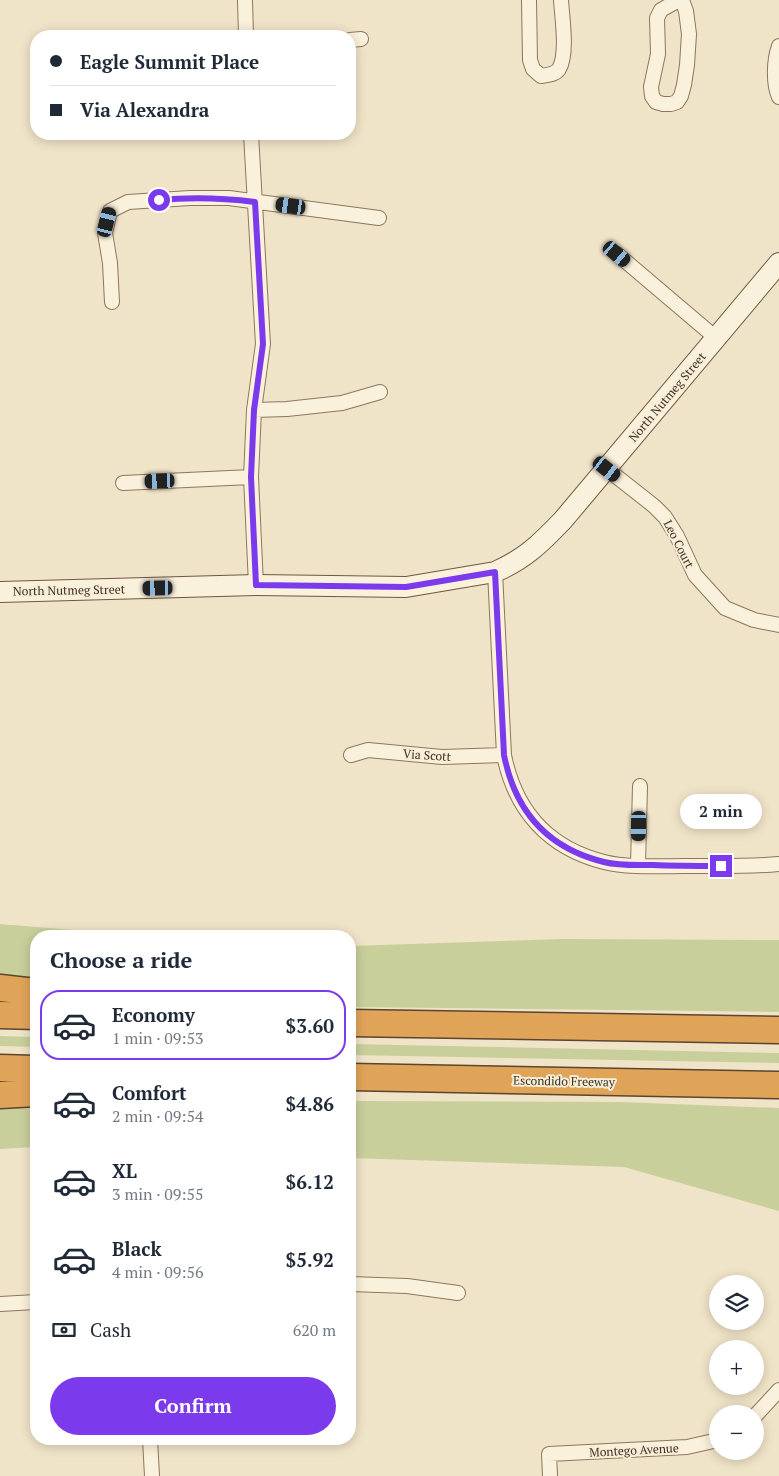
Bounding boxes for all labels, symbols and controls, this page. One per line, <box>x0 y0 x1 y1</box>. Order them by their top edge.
text: Eagle Summit Place <box>80 49 259 74</box>
text: Via Alexandra <box>80 97 209 122</box>
route start <box>148 189 170 211</box>
car <box>275 196 306 216</box>
car <box>96 206 117 238</box>
car <box>600 239 633 269</box>
street label: North Nutmeg Street <box>625 349 709 445</box>
car <box>590 454 623 484</box>
car <box>144 473 175 489</box>
street label: Leo Court <box>660 517 698 571</box>
car <box>142 580 173 596</box>
street label: North Nutmeg Street <box>13 582 126 598</box>
street label: Via Scott <box>403 746 452 764</box>
callout: 2 min <box>680 794 762 828</box>
text: 2 min <box>699 800 743 822</box>
car <box>631 811 646 841</box>
route end <box>710 855 732 877</box>
text: Choose a ride <box>50 945 192 974</box>
text: Economy <box>112 1002 195 1027</box>
icon: car <box>52 1003 97 1048</box>
text: $3.60 <box>285 1013 334 1038</box>
text: 1 min · 09:53 <box>112 1027 204 1049</box>
street label: Escondido Freeway <box>513 1073 616 1089</box>
text: Comfort <box>112 1080 187 1105</box>
icon: car <box>52 1081 97 1126</box>
text: $4.86 <box>285 1091 334 1116</box>
text: 2 min · 09:54 <box>112 1105 204 1127</box>
text: XL <box>112 1158 137 1183</box>
icon: car <box>52 1159 97 1204</box>
text: $6.12 <box>285 1169 334 1194</box>
text: 3 min · 09:55 <box>112 1183 204 1205</box>
text: Black <box>112 1236 162 1261</box>
icon: car <box>52 1237 97 1282</box>
text: $5.92 <box>285 1247 334 1272</box>
text: 4 min · 09:56 <box>112 1261 204 1283</box>
map controls <box>709 1275 764 1460</box>
button: layers <box>709 1275 764 1330</box>
icon: cash <box>50 1316 78 1344</box>
text: Cash <box>90 1317 131 1342</box>
text: 620 m <box>293 1319 336 1341</box>
button: + <box>709 1340 764 1395</box>
button: Confirm <box>50 1377 336 1435</box>
button: − <box>709 1405 764 1460</box>
street label: Montego Avenue <box>589 1440 679 1460</box>

